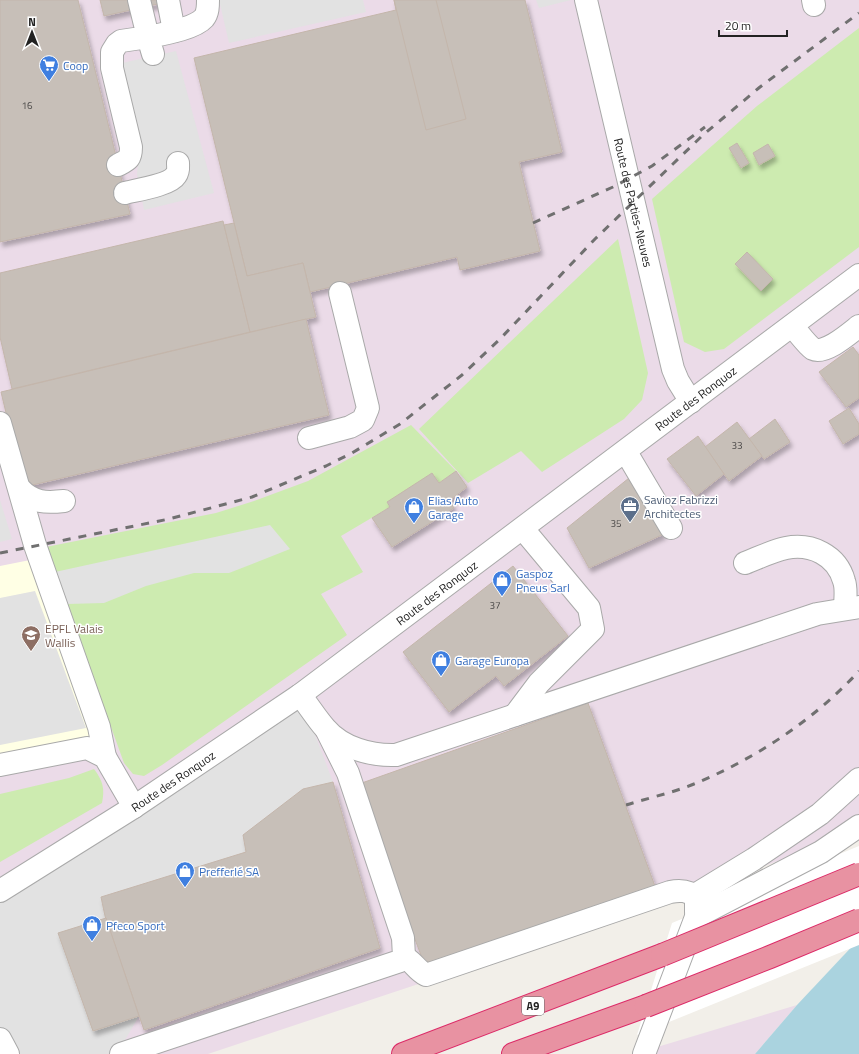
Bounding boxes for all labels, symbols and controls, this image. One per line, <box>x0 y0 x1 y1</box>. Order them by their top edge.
north arrow <box>12 12 52 52</box>
scale bar <box>719 12 787 38</box>
text: N <box>28 14 36 30</box>
text: 20 m <box>725 16 751 35</box>
supermarket icon: Coop <box>38 54 60 82</box>
place label: Coop <box>63 56 88 75</box>
house number: 16 <box>21 98 33 113</box>
street label: Route des Parties-Neuves <box>609 136 658 269</box>
street label: Route des Ronquoz <box>650 361 740 435</box>
house number: 33 <box>731 438 743 453</box>
place label: Savioz Fabrizzi Architectes <box>644 490 718 523</box>
place label: Elias Auto Garage <box>428 491 478 524</box>
office icon: Savioz Fabrizzi Architectes <box>619 495 641 523</box>
shop icon: Elias Auto Garage <box>403 496 425 524</box>
house number: 35 <box>610 516 622 531</box>
street label: Route des Ronquoz <box>391 555 481 630</box>
place label: Gaspoz Pneus Sarl <box>516 564 570 597</box>
shop icon: Gaspoz Pneus Sarl <box>491 569 513 597</box>
house number: 37 <box>489 598 501 613</box>
place label: EPFL Valais Wallis <box>45 619 104 652</box>
school or university icon: EPFL Valais Wallis <box>20 624 42 652</box>
shop icon: Garage Europa <box>430 649 452 677</box>
place label: Garage Europa <box>455 651 529 670</box>
street label: Route des Ronquoz <box>127 745 219 816</box>
shop icon: Prefferlé SA <box>174 860 196 888</box>
place label: Prefferlé SA <box>199 862 259 881</box>
shop icon: Pfeco Sport <box>81 914 103 942</box>
place label: Pfeco Sport <box>106 916 165 935</box>
road number: A9 <box>522 997 544 1015</box>

